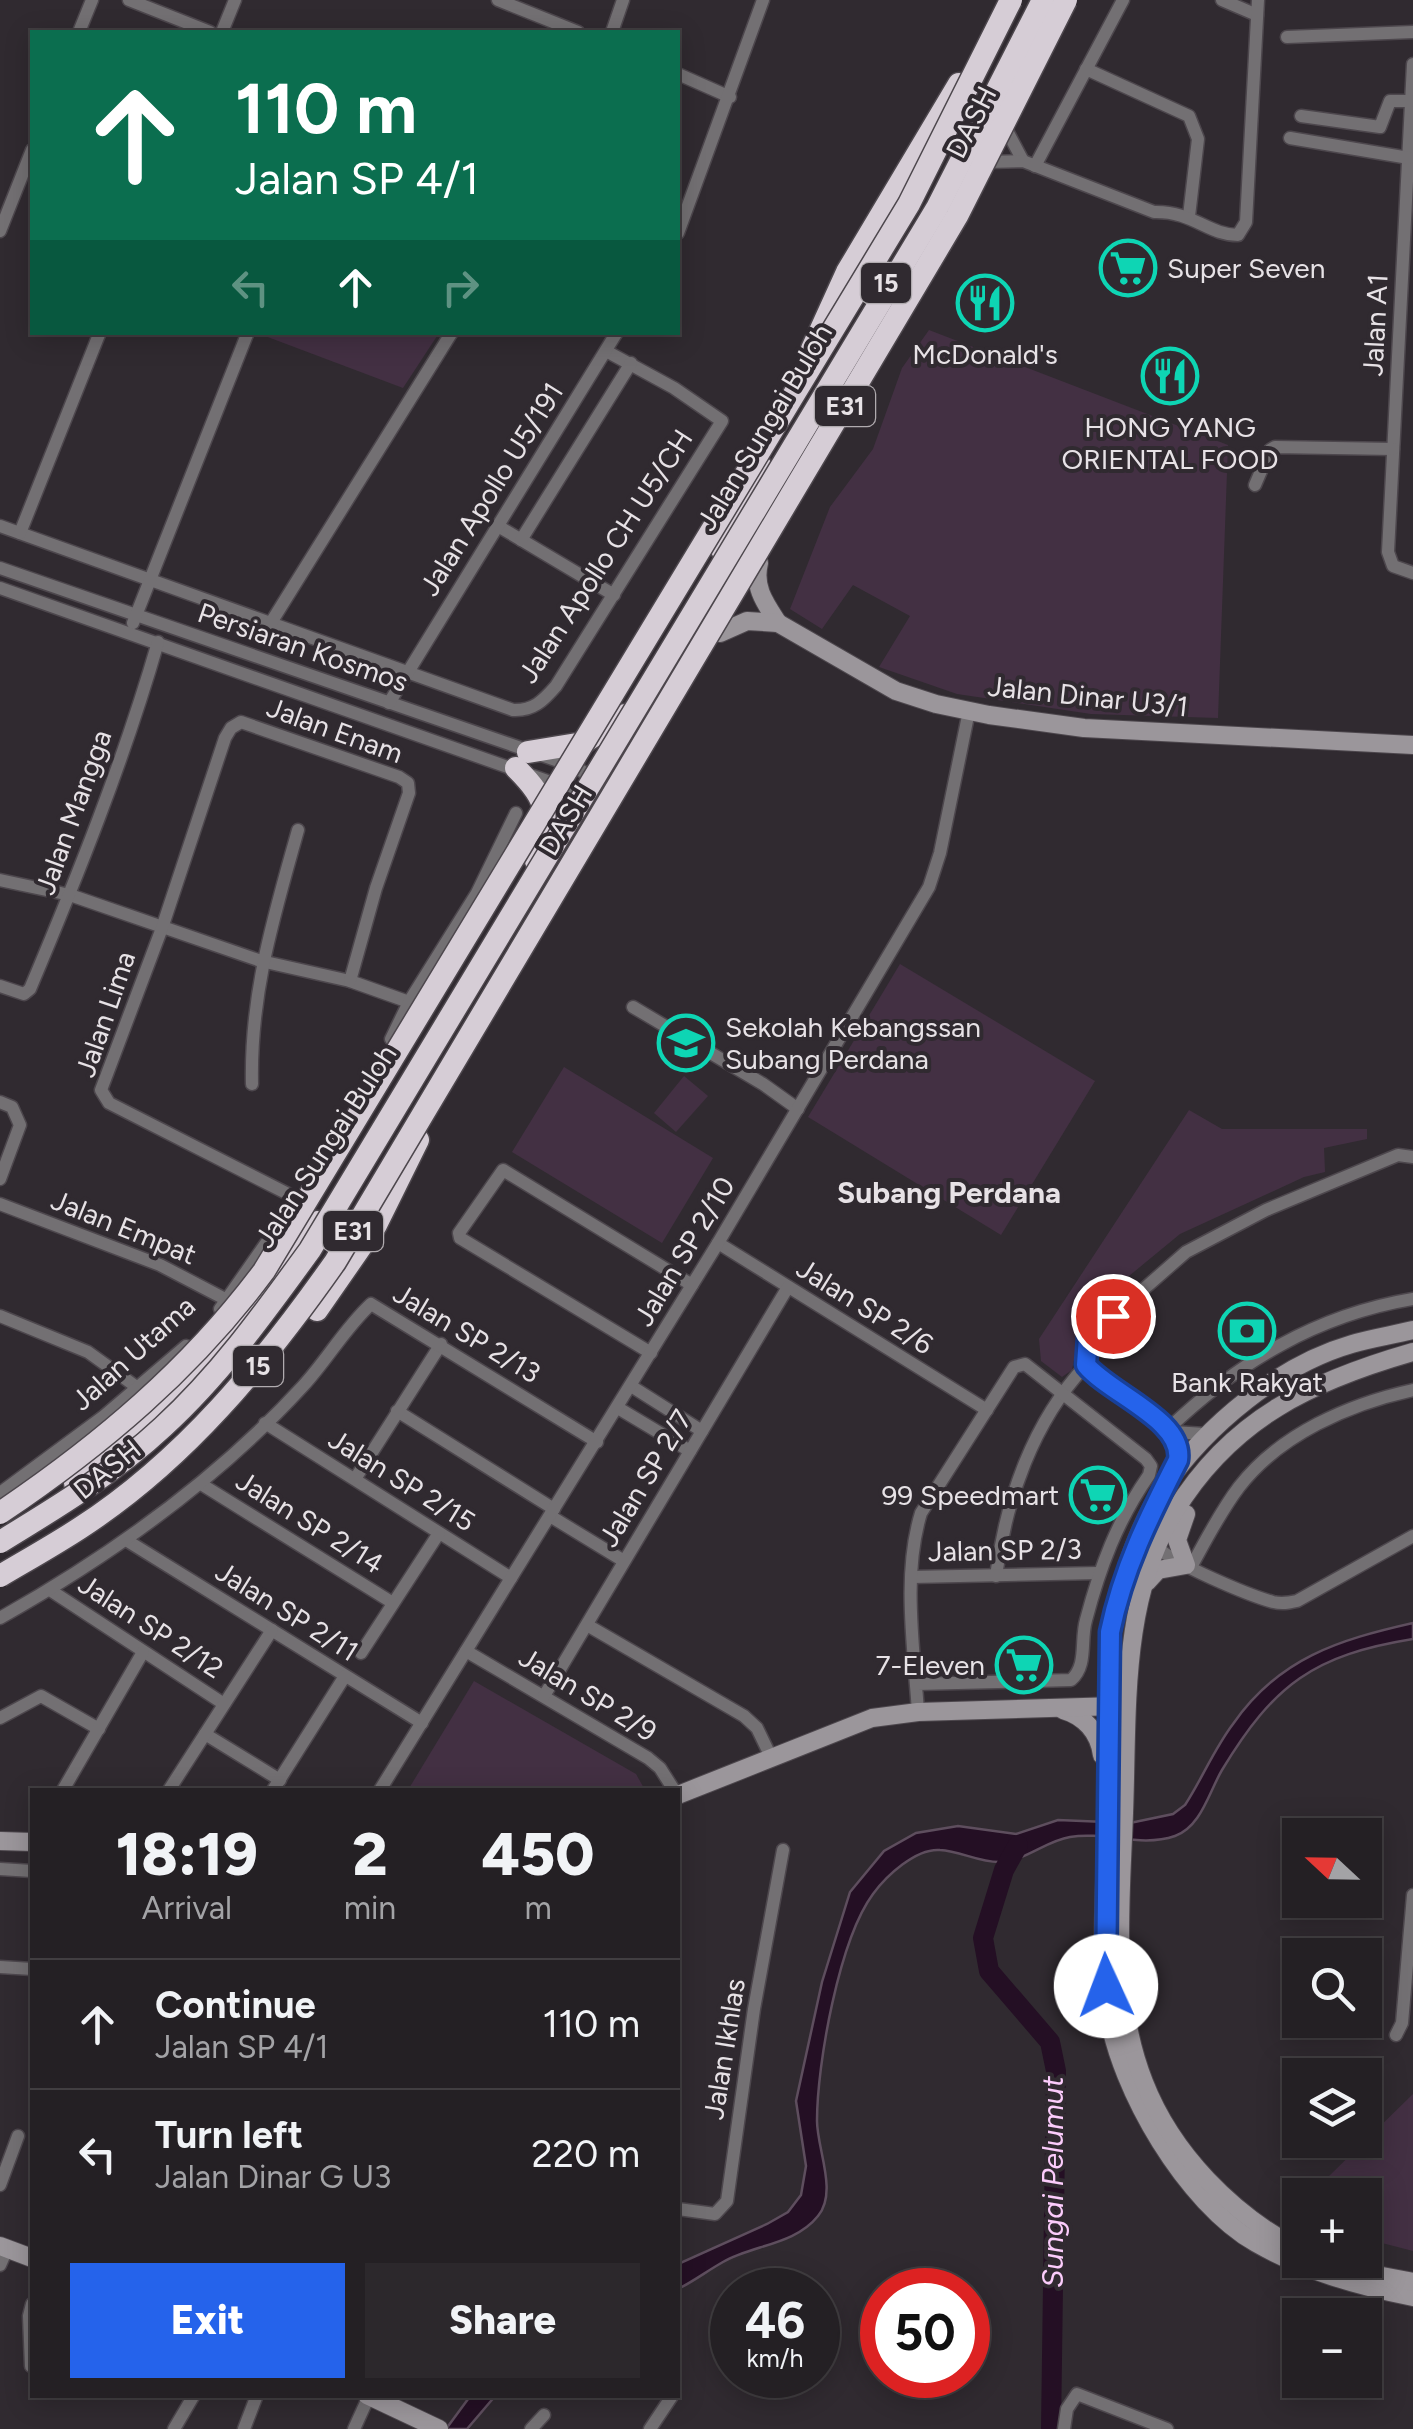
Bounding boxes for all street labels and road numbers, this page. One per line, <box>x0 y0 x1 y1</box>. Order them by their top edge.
street label: DASH <box>938 80 1004 164</box>
road number: 15 <box>861 263 911 303</box>
street label: Jalan A1 <box>1355 273 1395 377</box>
street label: Jalan Sungai Buloh <box>689 318 839 536</box>
street label: Jalan Apollo U5/191 <box>412 376 570 602</box>
road number: E31 <box>815 386 875 426</box>
street label: Jalan Apollo CH U5/CH <box>510 423 700 689</box>
street label: Persiaran Kosmos <box>193 595 413 699</box>
street label: Jalan Dinar U3/1 <box>986 669 1190 723</box>
street label: Jalan Enam <box>262 690 408 770</box>
street label: Jalan Mangga <box>28 725 118 899</box>
street label: DASH <box>531 778 599 862</box>
street label: Jalan Lima <box>68 947 142 1081</box>
street label: Jalan Sungai Buloh <box>247 1038 403 1254</box>
street label: Jalan SP 2/10 <box>626 1170 742 1332</box>
street label: Jalan Empat <box>46 1182 202 1272</box>
road number: E31 <box>323 1211 383 1251</box>
street label: Jalan SP 2/6 <box>791 1251 940 1361</box>
street label: Jalan SP 2/13 <box>387 1276 547 1390</box>
street label: Jalan Utama <box>64 1289 202 1417</box>
road number: 15 <box>233 1346 283 1386</box>
street label: Jalan SP 2/7 <box>591 1403 699 1553</box>
street label: Jalan SP 2/15 <box>323 1422 481 1538</box>
street label: DASH <box>67 1432 147 1506</box>
street label: Jalan SP 2/14 <box>230 1463 390 1581</box>
street label: Jalan SP 2/3 <box>928 1532 1082 1568</box>
street label: Jalan SP 2/11 <box>209 1554 365 1668</box>
street label: Jalan SP 2/12 <box>72 1567 230 1685</box>
street label: Jalan SP 2/9 <box>513 1640 663 1748</box>
street label: Jalan Ikhlas <box>696 1976 752 2122</box>

